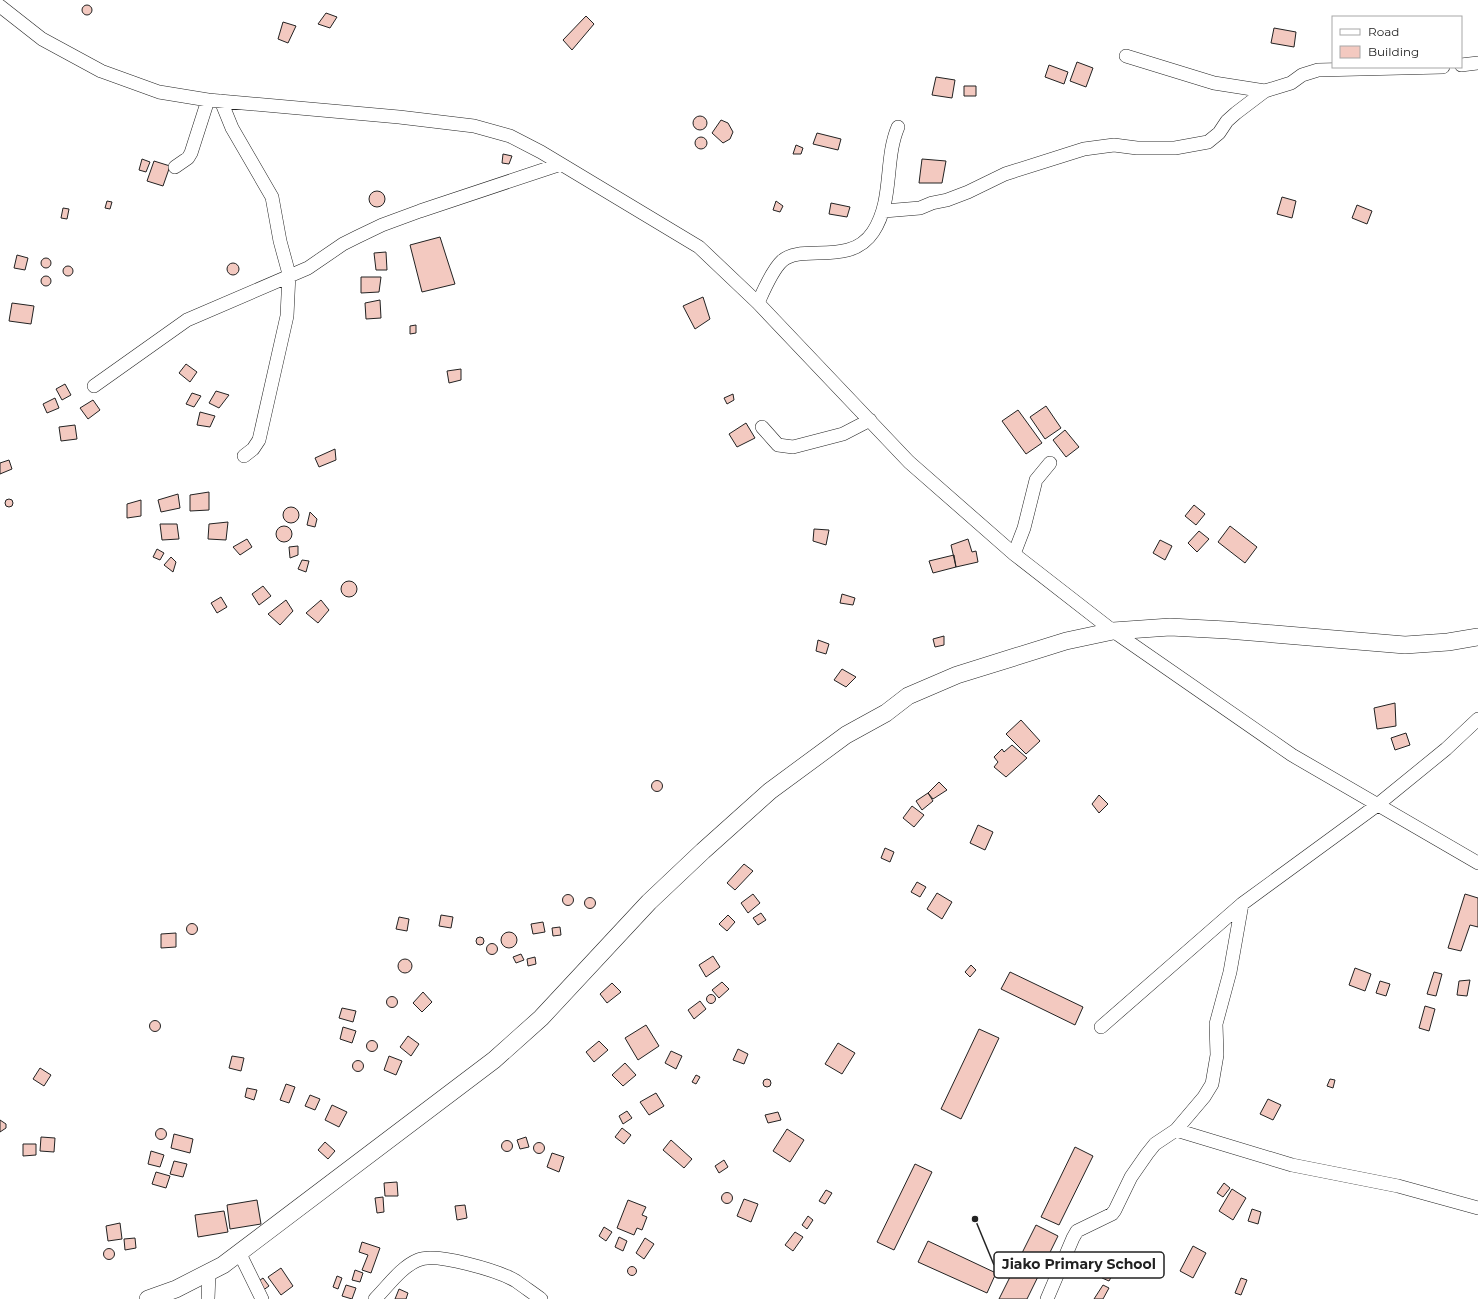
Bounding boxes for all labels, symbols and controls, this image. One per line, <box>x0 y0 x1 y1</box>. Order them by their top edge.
legend <box>1332 16 1462 68</box>
text: Road <box>1368 24 1399 39</box>
text: Building <box>1368 44 1419 59</box>
callout: Jiako Primary School <box>994 1252 1164 1278</box>
text: Jiako Primary School <box>1001 1255 1156 1273</box>

